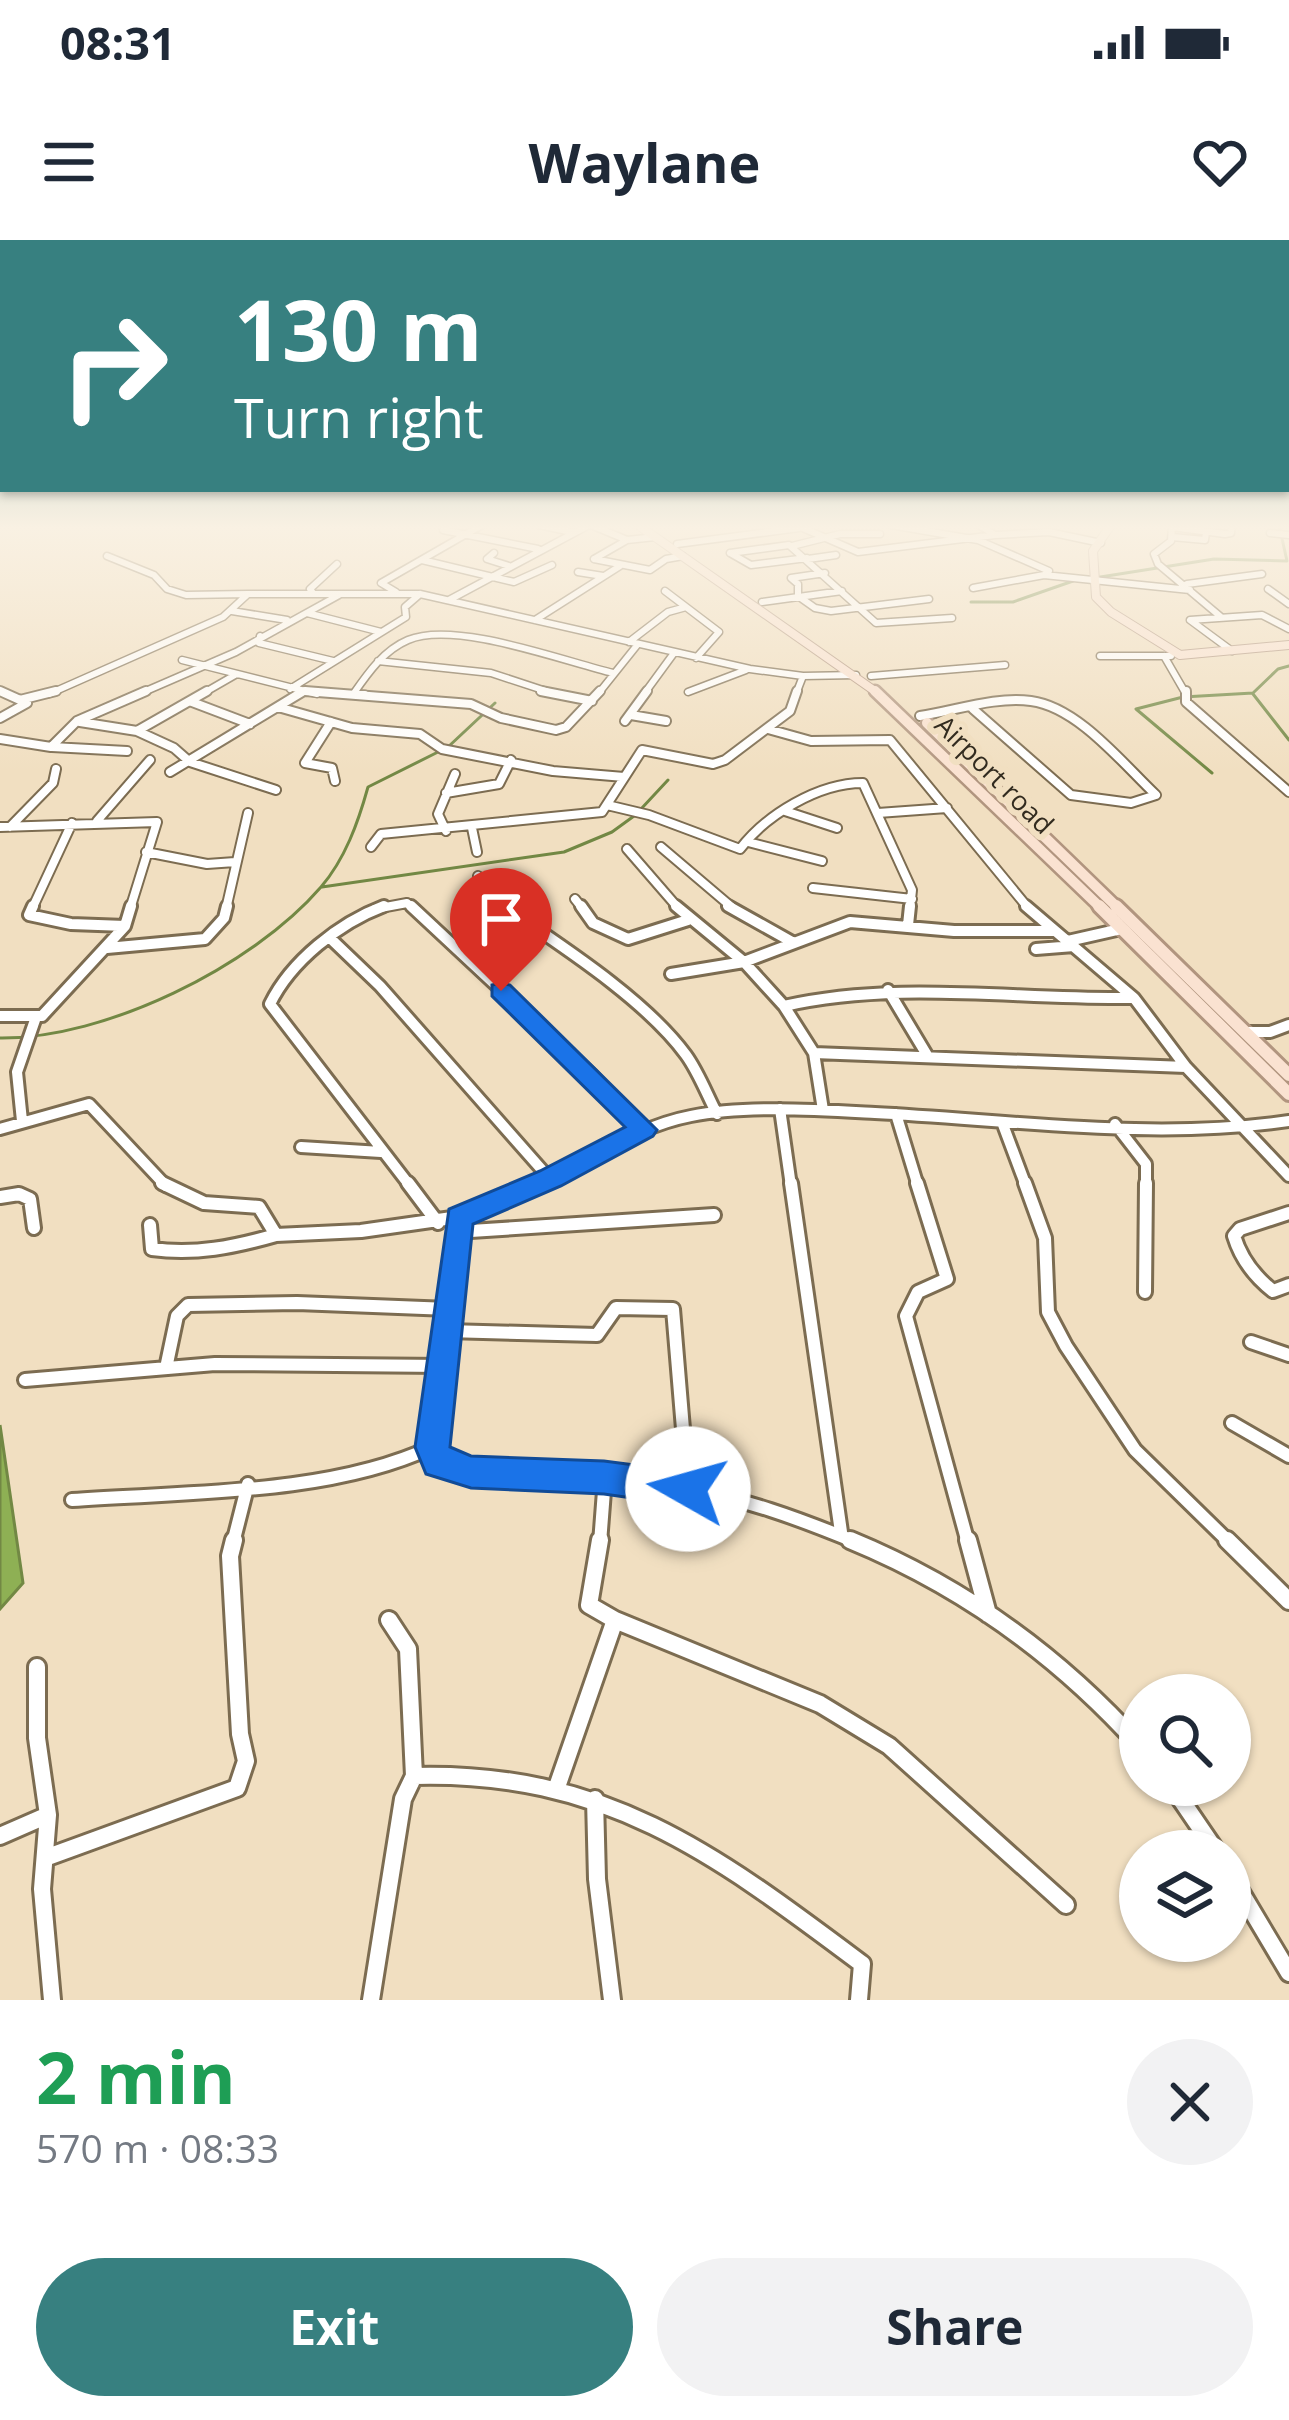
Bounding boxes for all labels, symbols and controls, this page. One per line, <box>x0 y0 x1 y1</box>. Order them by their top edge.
text: 08:31 <box>60 12 176 73</box>
text: Waylane <box>528 125 761 199</box>
icon: menu <box>36 129 102 195</box>
icon: heart <box>1187 129 1253 195</box>
text: 130 m <box>234 271 482 386</box>
icon: right <box>36 288 192 444</box>
text: Turn right <box>234 380 483 454</box>
street label: Airport road <box>927 706 1063 842</box>
pin <box>450 868 552 991</box>
icon: arrive <box>468 886 534 952</box>
position arrow <box>625 1426 751 1552</box>
map controls <box>1119 1674 1251 1962</box>
button: search <box>1119 1674 1251 1806</box>
button: layers <box>1119 1830 1251 1962</box>
text: 2 min <box>36 2027 236 2125</box>
button: close <box>1127 2039 1253 2165</box>
text: 570 m · 08:33 <box>36 2121 279 2174</box>
button: Exit <box>36 2258 633 2396</box>
button: Share <box>657 2258 1253 2396</box>

